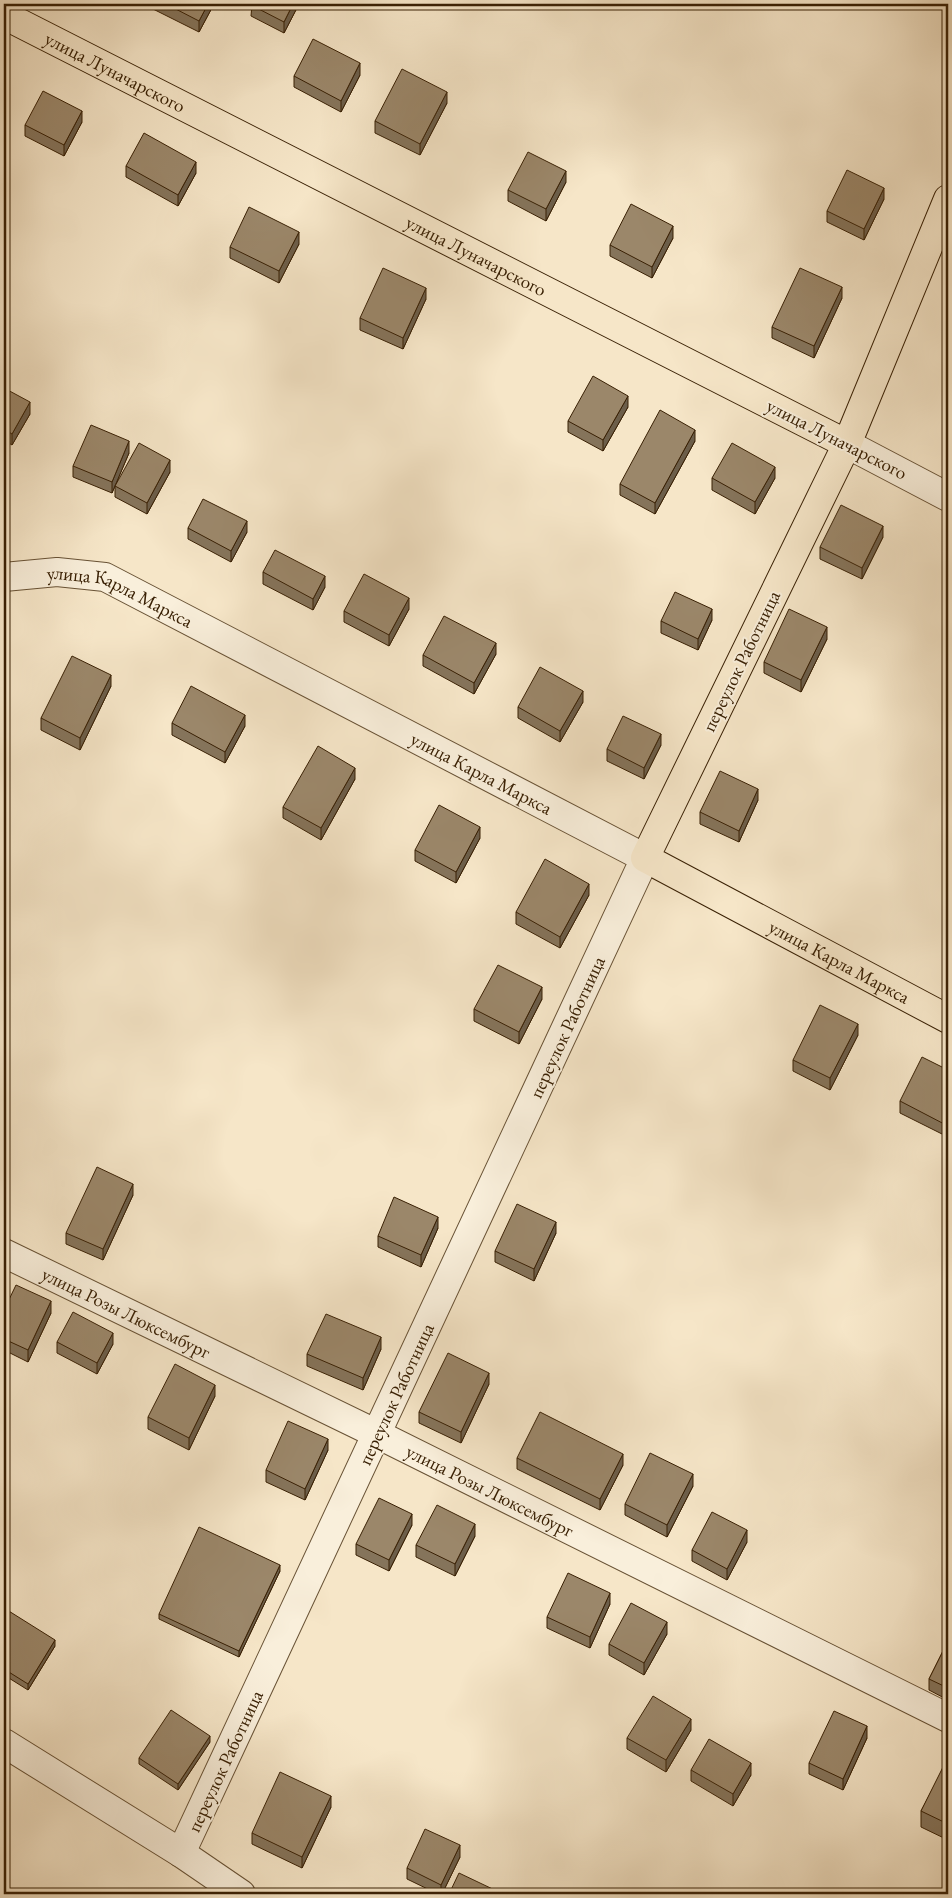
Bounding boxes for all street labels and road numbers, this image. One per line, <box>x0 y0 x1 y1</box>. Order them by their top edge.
street label: улица Луначарского <box>41 25 190 118</box>
street label: улица Луначарского <box>402 209 551 302</box>
street label: улица Луначарского <box>762 393 912 485</box>
street label: улица Карла Маркса <box>45 559 198 633</box>
street label: переулок Работница <box>696 586 786 736</box>
street label: улица Карла Маркса <box>406 726 557 820</box>
street label: улица Карла Маркса <box>765 914 915 1009</box>
street label: переулок Работница <box>523 952 611 1102</box>
street label: улица Розы Люксембург <box>38 1261 215 1364</box>
street label: переулок Работница <box>352 1319 440 1469</box>
street label: улица Розы Люксембург <box>402 1438 579 1543</box>
street label: переулок Работница <box>181 1686 269 1836</box>

